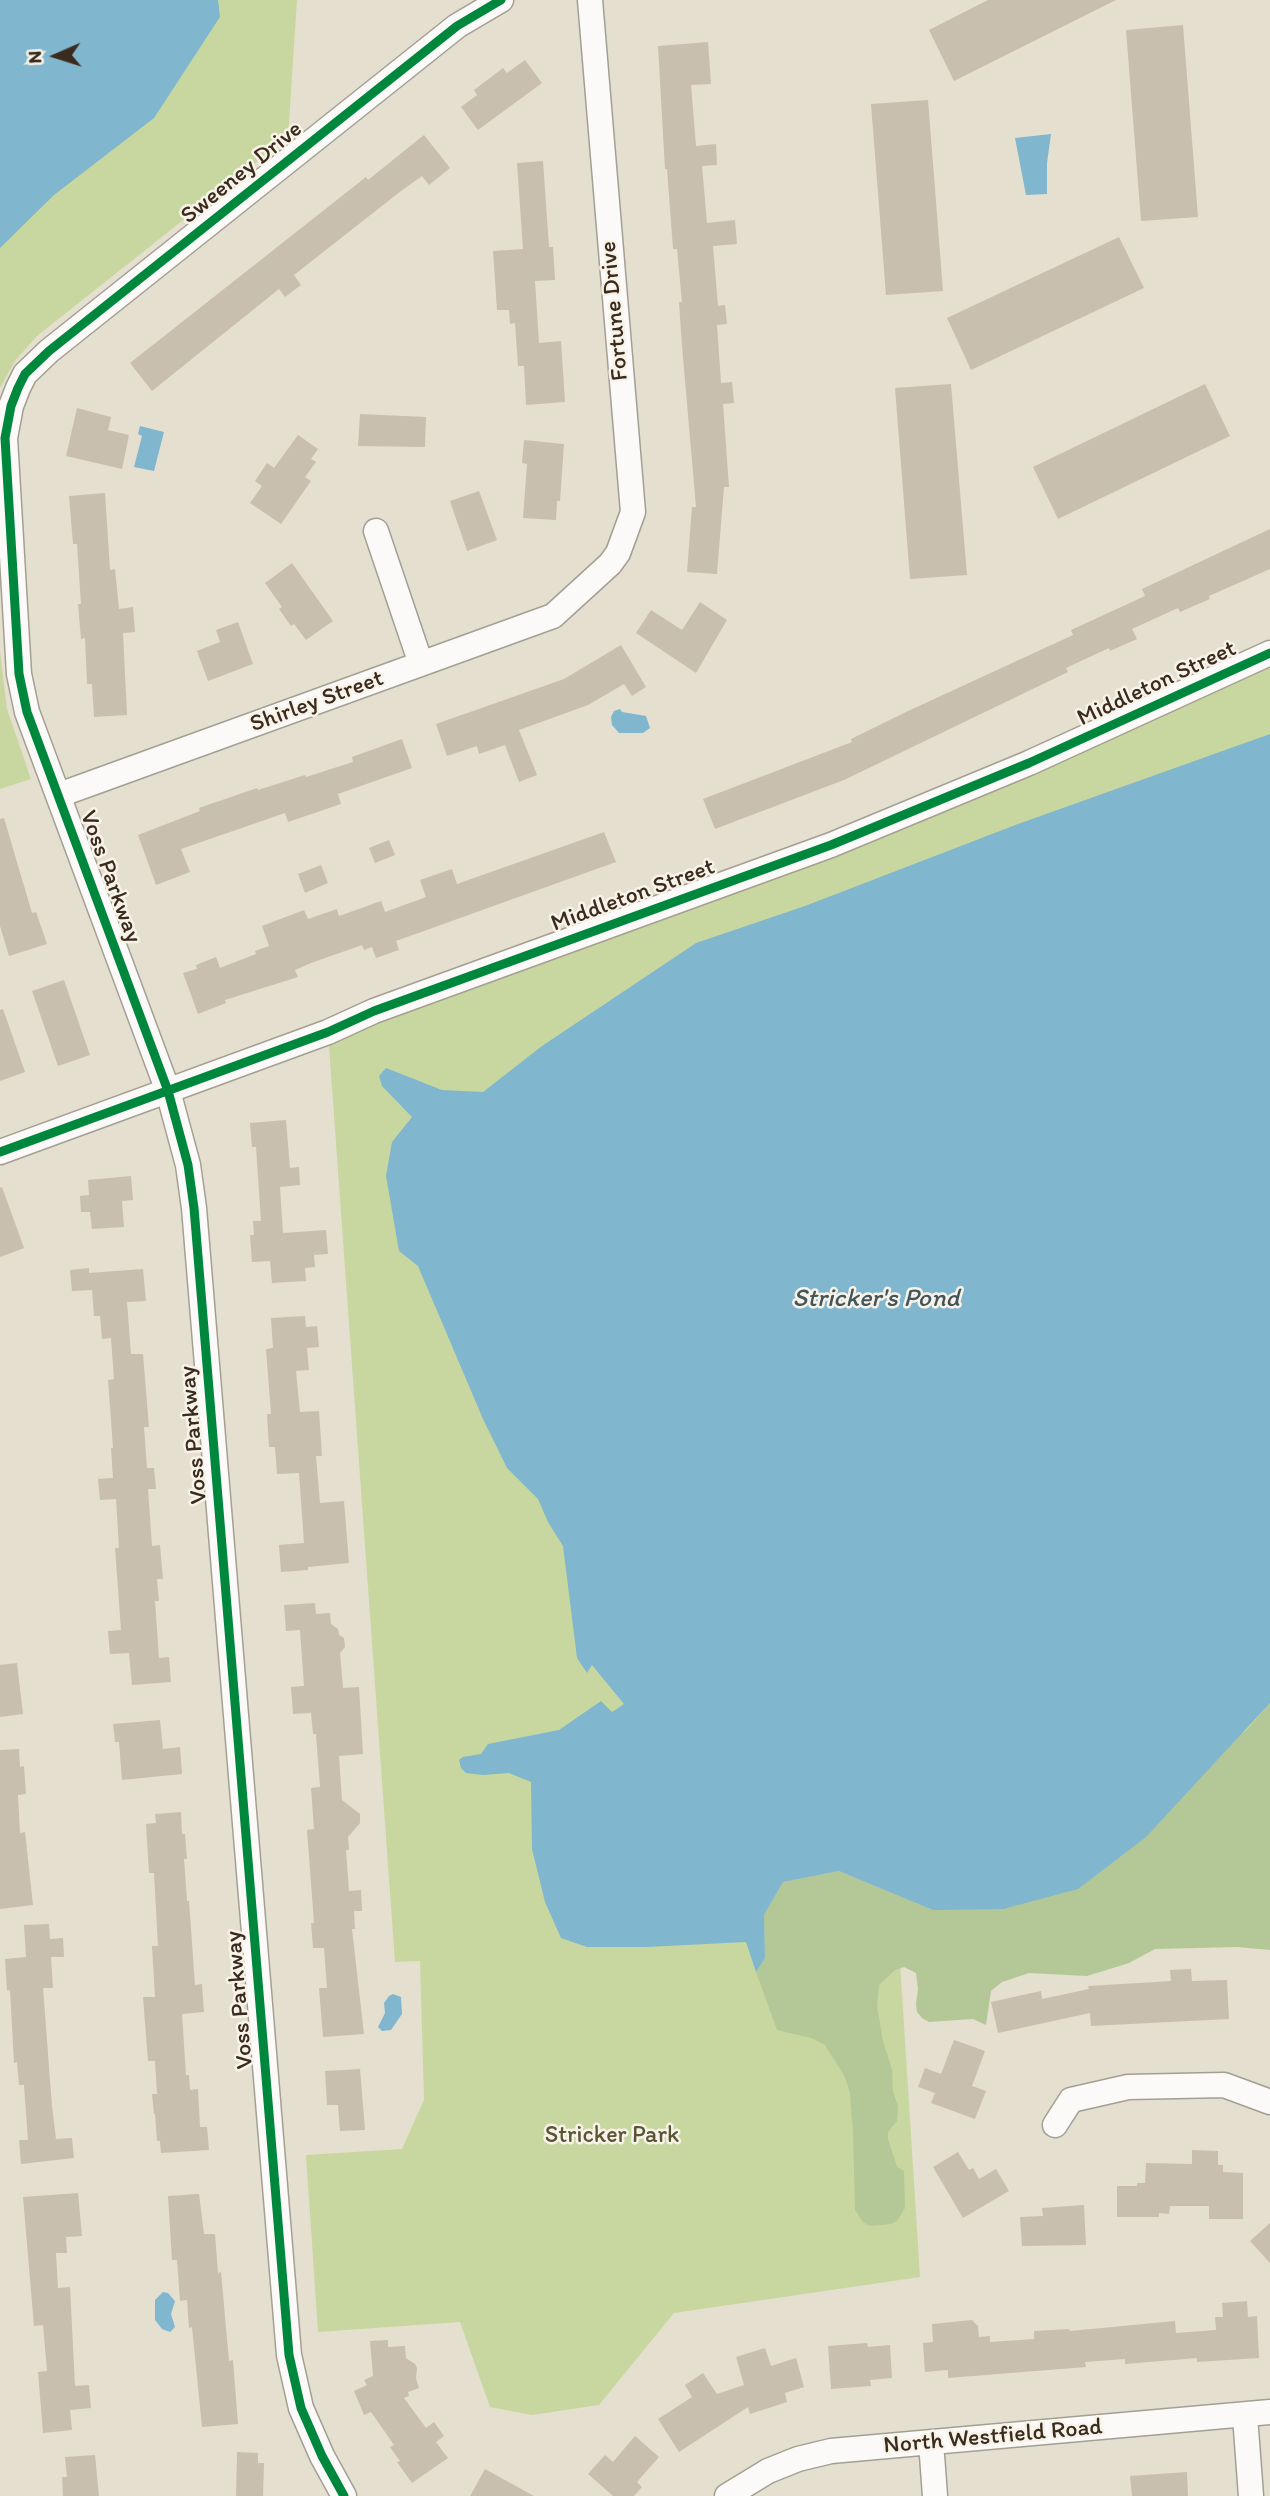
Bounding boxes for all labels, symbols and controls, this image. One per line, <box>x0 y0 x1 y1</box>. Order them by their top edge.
north arrow <box>21 21 91 91</box>
text: N <box>23 50 46 64</box>
street label: Sweeney Drive <box>175 115 309 231</box>
street label: Fortune Drive <box>595 240 635 382</box>
street label: Middleton Street <box>1073 635 1241 733</box>
street label: Shirley Street <box>246 665 388 739</box>
street label: Voss Parkway <box>73 807 147 947</box>
street label: Middleton Street <box>547 853 719 939</box>
water label: Stricker's Pond <box>792 1283 960 1315</box>
street label: Voss Parkway <box>174 1365 214 1505</box>
street label: Voss Parkway <box>220 1930 260 2070</box>
park label: Stricker Park <box>545 2122 679 2150</box>
street label: North Westfield Road <box>882 2413 1104 2461</box>

